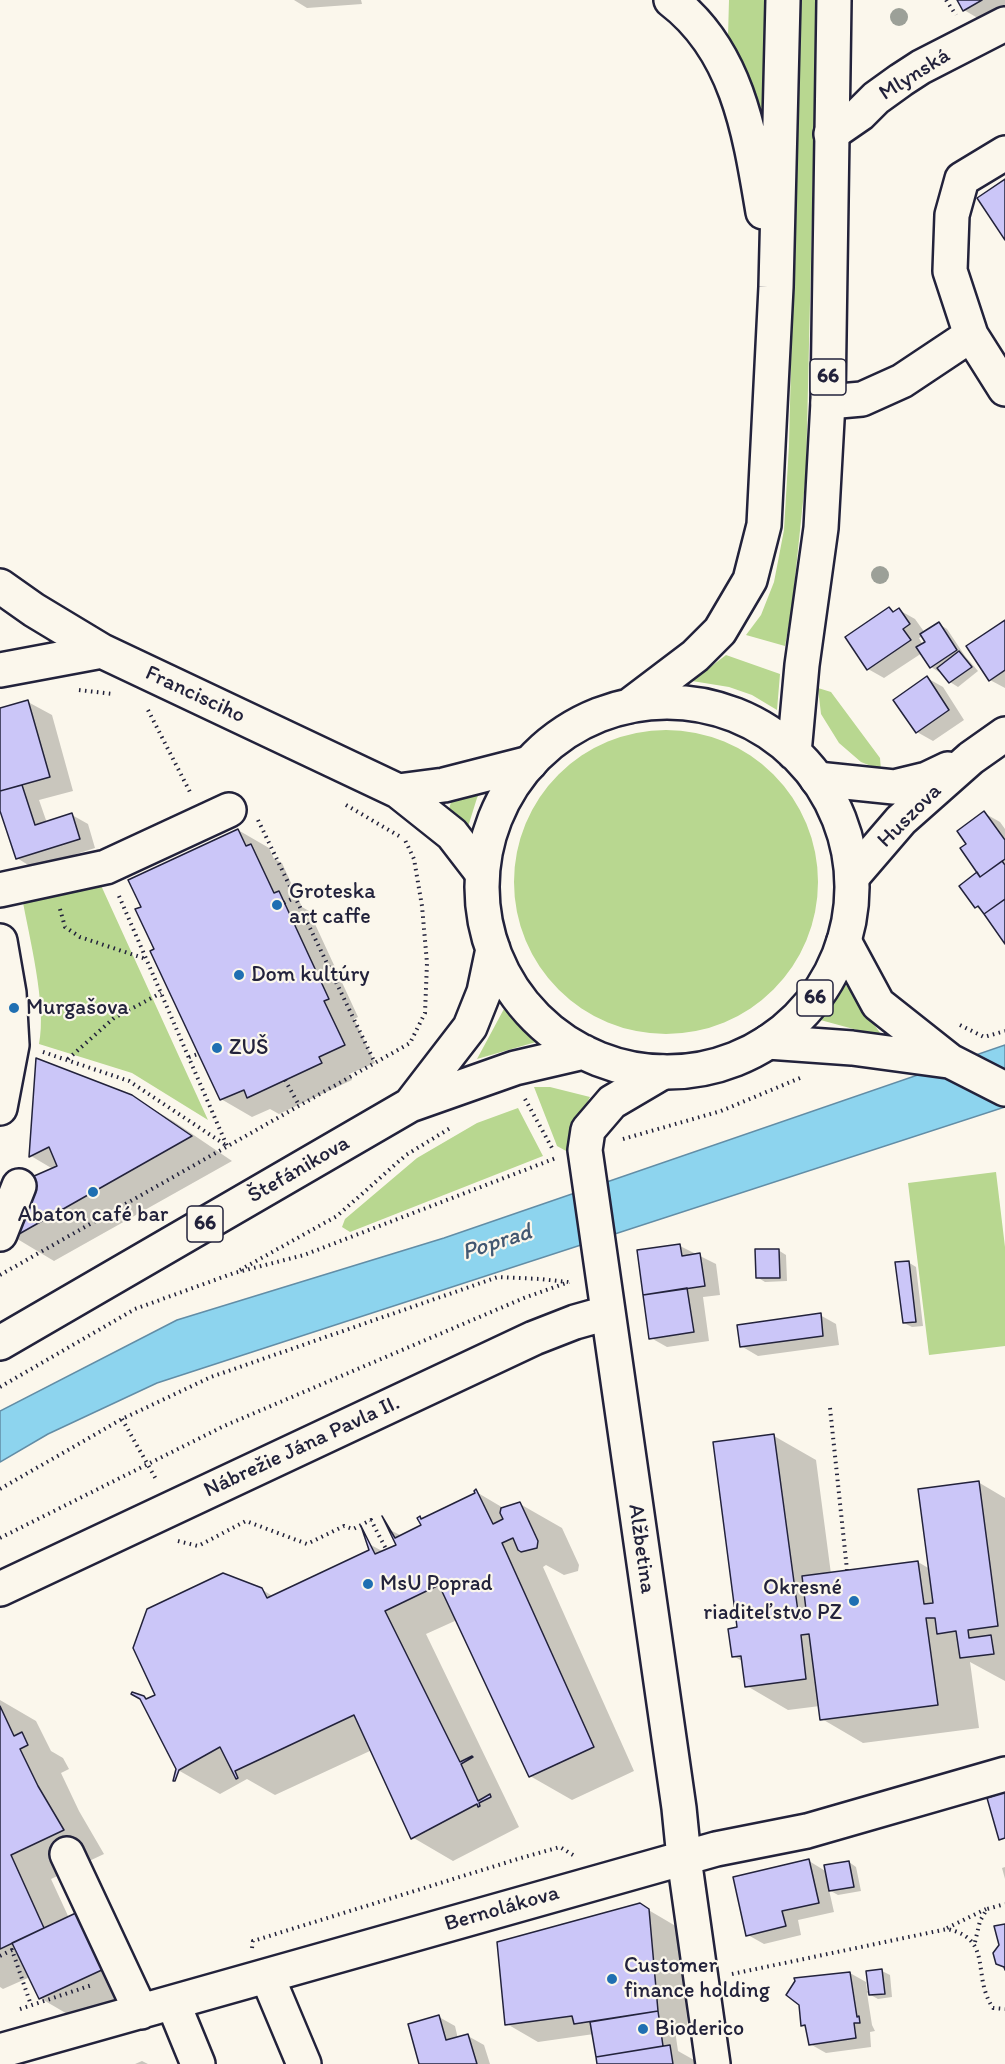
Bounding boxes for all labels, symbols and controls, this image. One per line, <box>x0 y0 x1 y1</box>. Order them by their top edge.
street label: Mlynská <box>875 43 955 107</box>
road number: 66 <box>810 359 846 395</box>
street label: Francisciho <box>141 660 249 730</box>
street label: Huszova <box>872 778 948 854</box>
place label: Groteska art caffe <box>289 879 376 930</box>
marker: Groteska art caffe <box>270 898 284 912</box>
place label: Dom kultúry <box>251 962 370 988</box>
marker: Dom kultúry <box>232 968 246 982</box>
road number: 66 <box>797 980 833 1016</box>
place label: Murgašova <box>26 995 129 1021</box>
marker: Murgašova <box>7 1001 21 1015</box>
place label: ZUŠ <box>229 1035 269 1061</box>
marker: ZUŠ <box>210 1041 224 1055</box>
street label: Štefánikova <box>243 1130 355 1210</box>
marker: Abaton café bar <box>86 1185 100 1199</box>
place label: Abaton café bar <box>18 1202 168 1228</box>
road number: 66 <box>187 1206 223 1242</box>
water label: Poprad <box>458 1218 536 1268</box>
street label: Nábrežie Jána Pavla II. <box>200 1390 404 1504</box>
street label: Alžbetina <box>622 1503 660 1595</box>
place label: MsU Poprad <box>380 1571 493 1597</box>
place label: Okresné riaditeľstvo PZ <box>703 1575 842 1627</box>
marker: MsU Poprad <box>361 1577 375 1591</box>
marker: Okresné riaditeľstvo PZ <box>847 1594 861 1608</box>
street label: Bernolákova <box>442 1880 562 1938</box>
place label: Customer finance holding <box>624 1953 770 2005</box>
marker: Customer finance holding <box>605 1972 619 1986</box>
place label: Bioderico <box>655 2016 744 2042</box>
marker: Bioderico <box>636 2022 650 2036</box>

